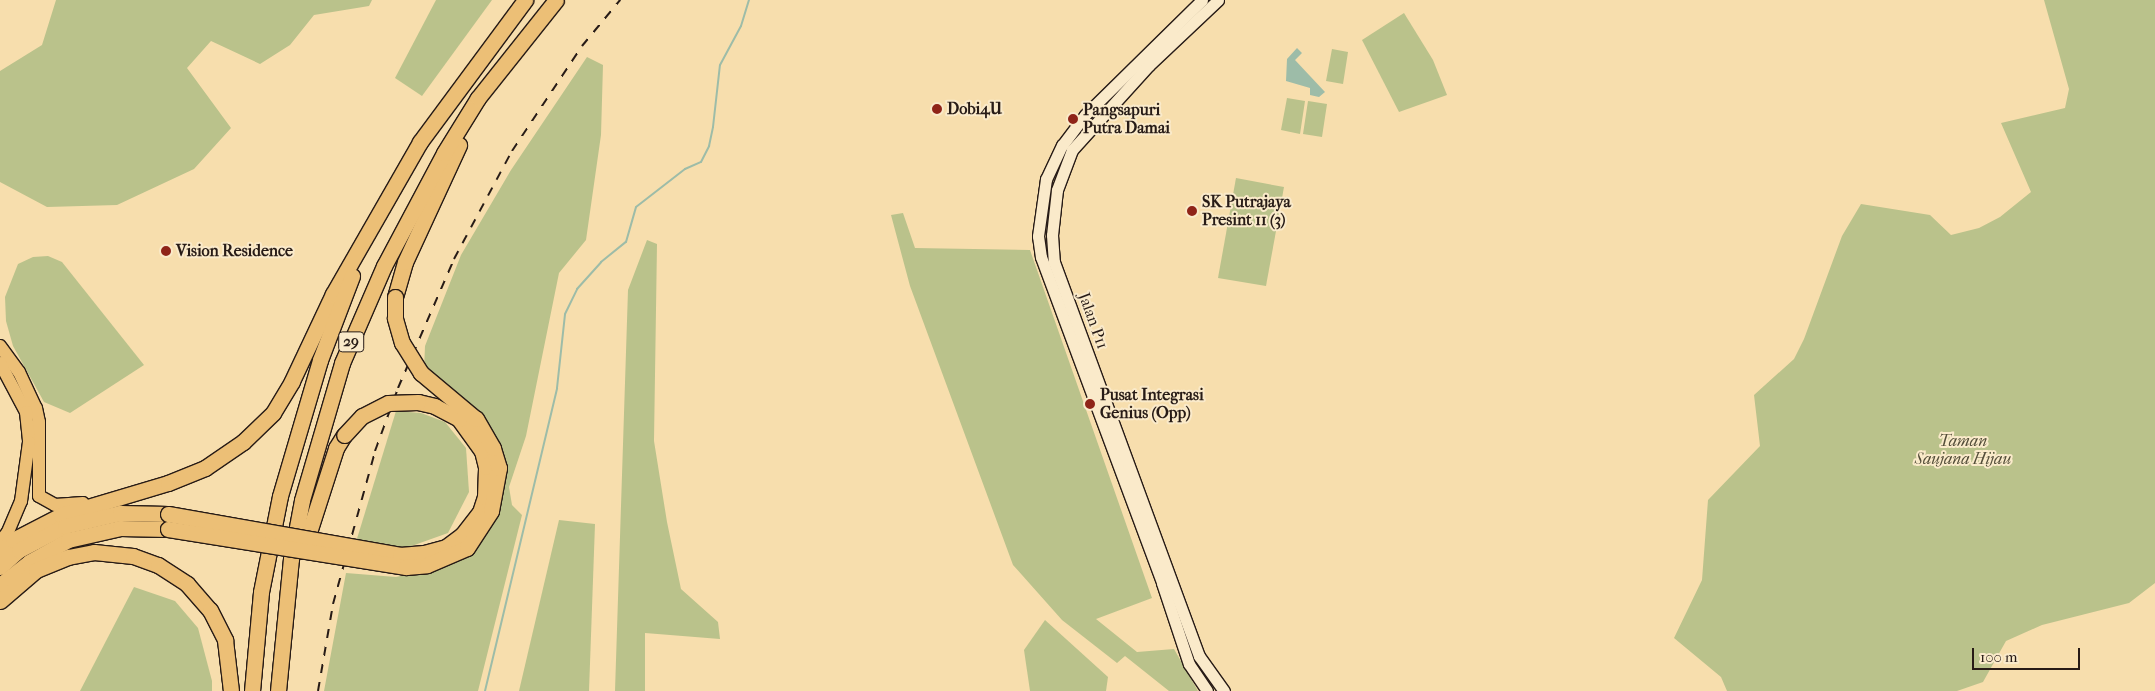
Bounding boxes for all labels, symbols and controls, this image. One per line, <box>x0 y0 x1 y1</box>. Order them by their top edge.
place label: Dobi4U <box>947 99 1002 119</box>
place label: Pangsapuri Putra Damai <box>1083 100 1170 138</box>
marker: Dobi4U <box>931 103 943 115</box>
marker: Pangsapuri Putra Damai <box>1067 113 1079 125</box>
place label: SK Putrajaya Presint 11 (3) <box>1202 192 1291 230</box>
marker: SK Putrajaya Presint 11 (3) <box>1186 205 1198 217</box>
place label: Vision Residence <box>176 241 293 261</box>
marker: Vision Residence <box>160 245 172 257</box>
street label: Jalan P11 <box>1074 290 1112 352</box>
road number: 29 <box>337 330 365 354</box>
place label: Pusat Integrasi Genius (Opp) <box>1100 385 1204 423</box>
marker: Pusat Integrasi Genius (Opp) <box>1084 398 1096 410</box>
park label: Taman Saujana Hijau <box>1915 431 2011 469</box>
scale bar <box>1975 638 2082 670</box>
text: 100 m <box>1980 648 2018 666</box>

